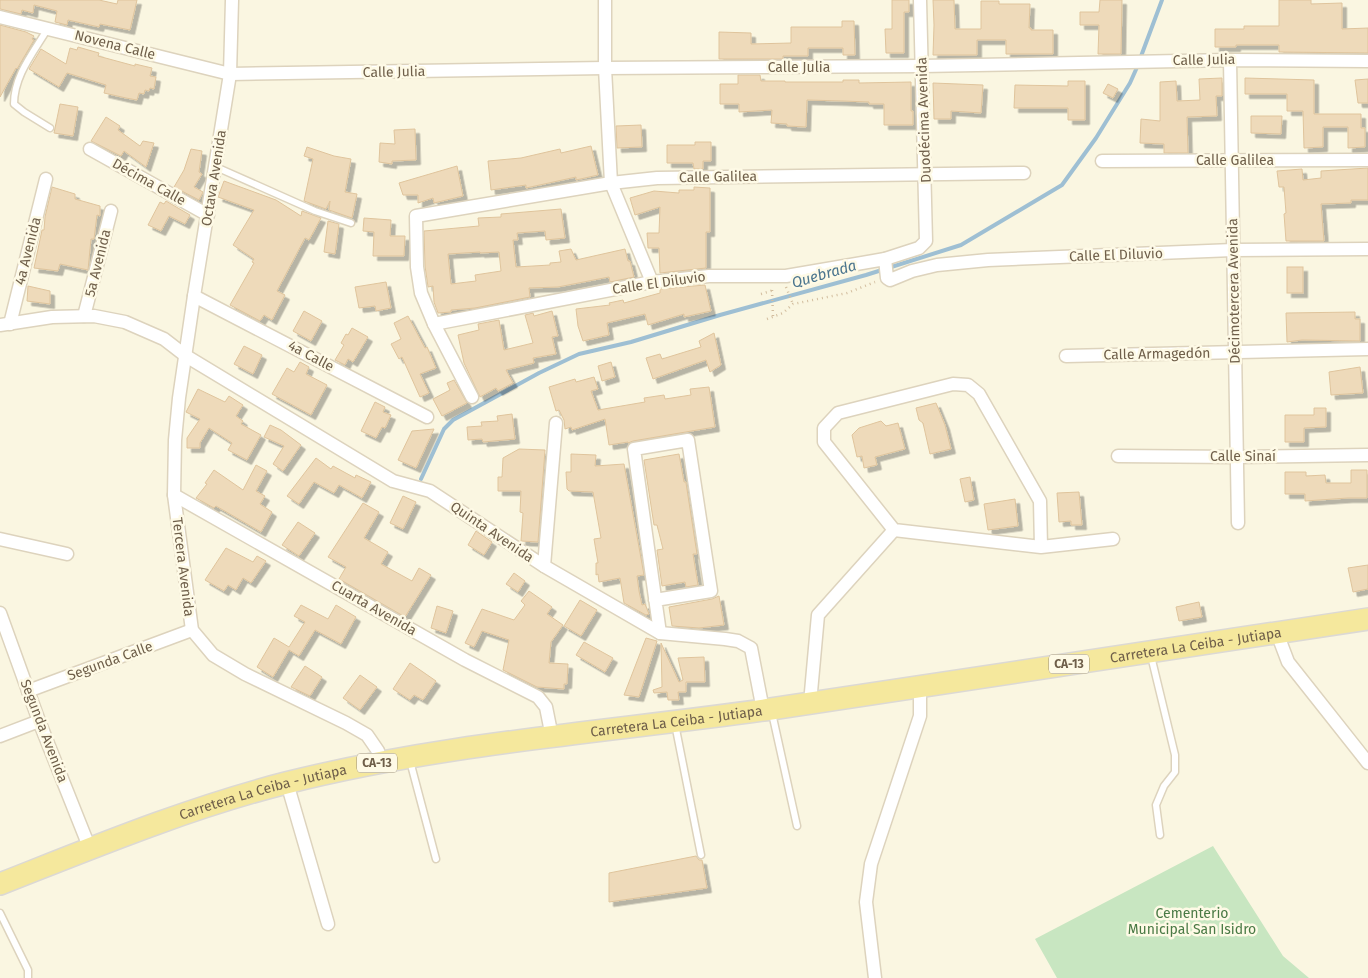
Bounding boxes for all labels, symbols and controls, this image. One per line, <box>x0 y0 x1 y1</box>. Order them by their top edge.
street label: Novena Calle <box>73 27 157 63</box>
street label: Calle Julia <box>1172 51 1236 69</box>
street label: Duodécima Avenida <box>913 57 935 183</box>
street label: Calle Julia <box>768 59 830 76</box>
street label: Calle Julia <box>362 63 426 81</box>
street label: Octava Avenida <box>198 129 230 227</box>
street label: Calle Galilea <box>1196 152 1274 169</box>
street label: Décima Calle <box>109 155 189 209</box>
street label: Calle Galilea <box>679 168 757 186</box>
street label: 4a Avenida <box>11 215 45 287</box>
street label: Décimotercera Avenida <box>1224 218 1244 364</box>
street label: 5a Avenida <box>81 227 115 299</box>
street label: Calle El Diluvio <box>1069 245 1163 265</box>
water label: Quebrada <box>790 256 858 292</box>
street label: Calle El Diluvio <box>611 268 707 298</box>
street label: 4a Calle <box>285 337 337 375</box>
street label: Calle Armagedón <box>1103 345 1211 363</box>
street label: Calle Sinaí <box>1210 448 1276 465</box>
street label: Quinta Avenida <box>447 498 537 566</box>
street label: Tercera Avenida <box>168 516 198 618</box>
street label: Cuarta Avenida <box>328 577 420 639</box>
street label: Carretera La Ceiba - Jutiapa <box>1109 624 1283 666</box>
street label: Segunda Calle <box>65 638 155 684</box>
road number: CA-13 <box>1049 654 1089 674</box>
street label: Segunda Avenida <box>17 677 71 785</box>
street label: Carretera La Ceiba - Jutiapa <box>589 702 763 740</box>
road number: CA-13 <box>357 754 397 772</box>
street label: Carretera La Ceiba - Jutiapa <box>177 761 348 823</box>
park label: Cementerio Municipal San Isidro <box>1128 905 1256 938</box>

